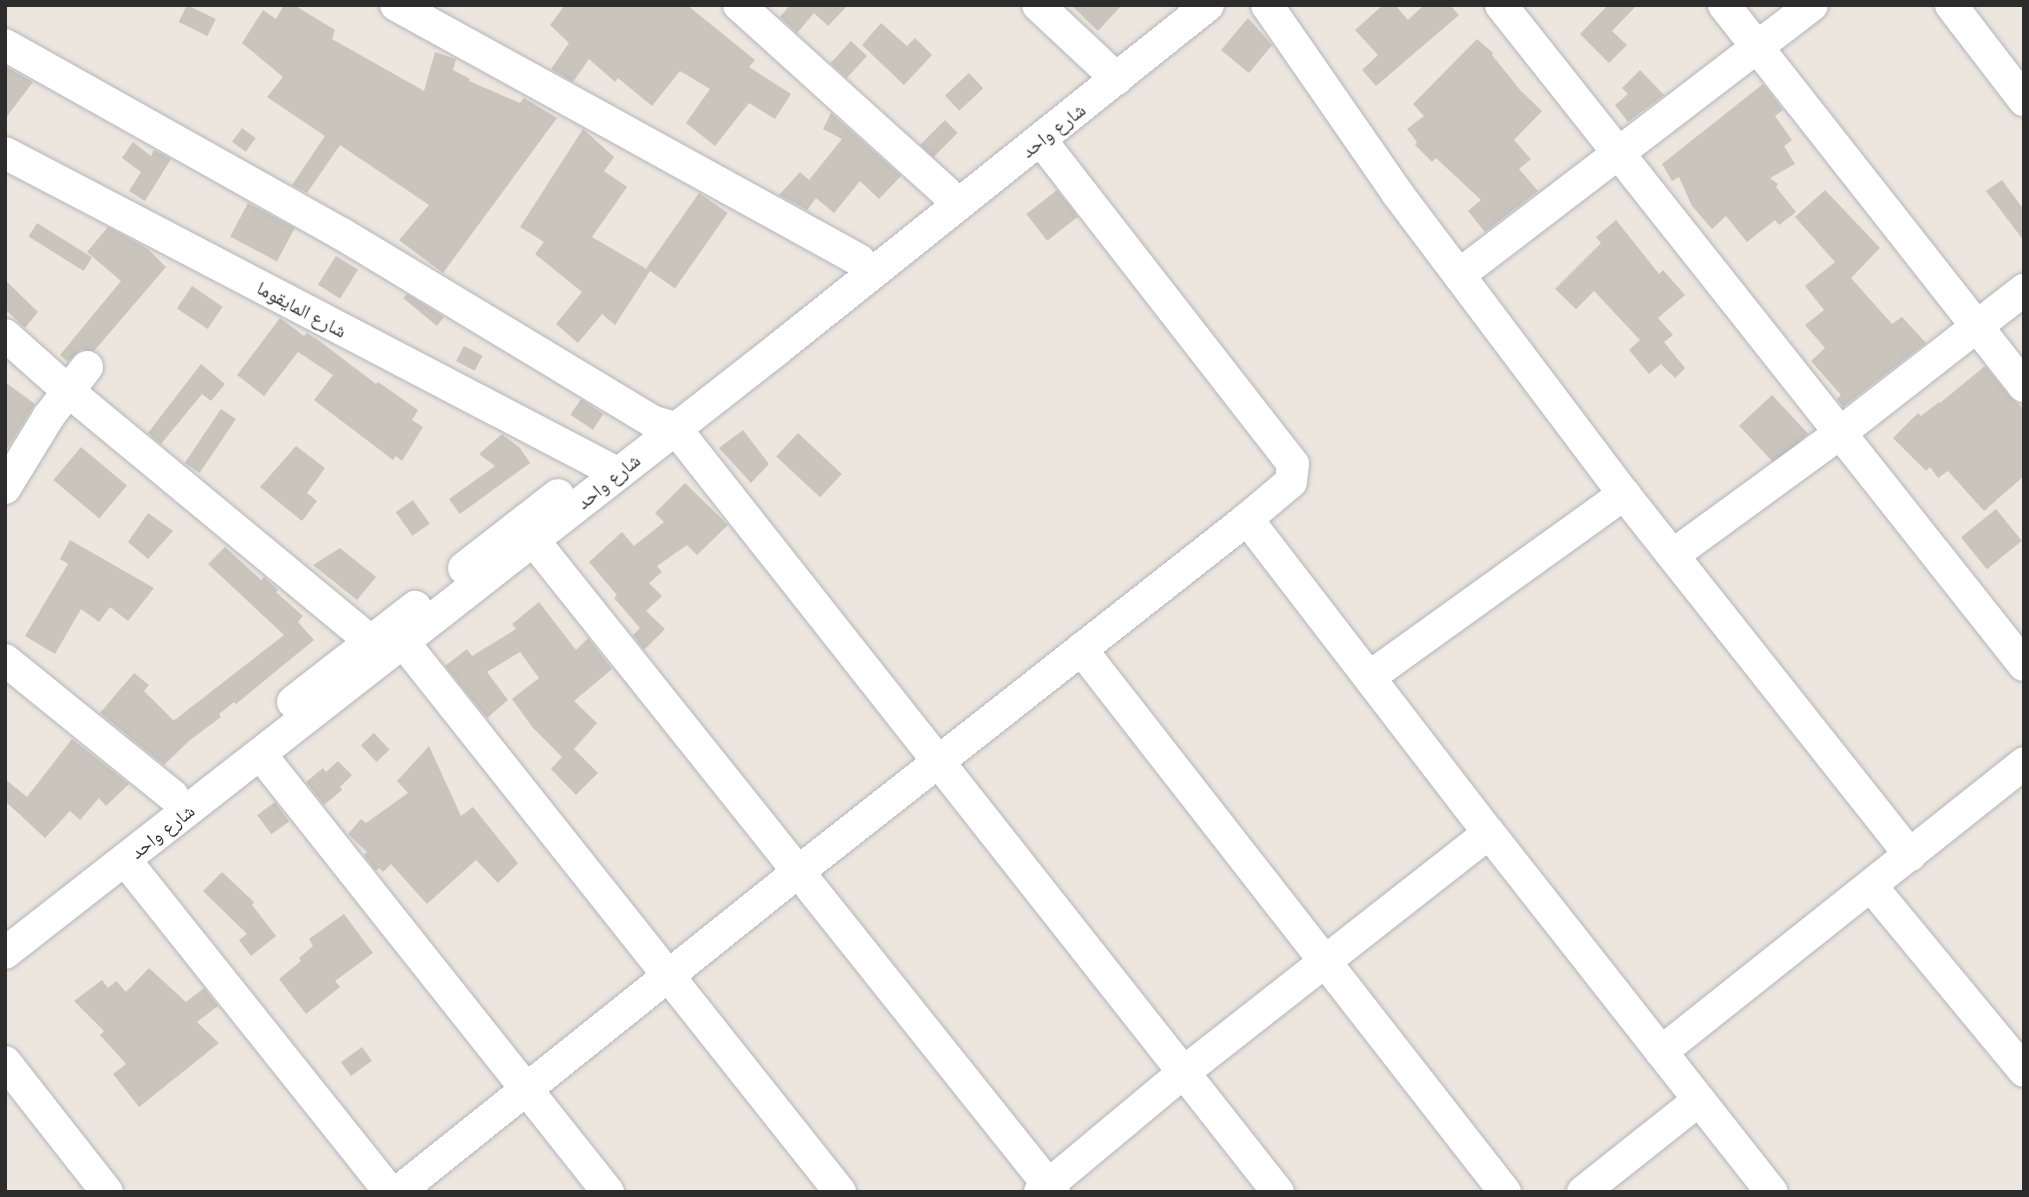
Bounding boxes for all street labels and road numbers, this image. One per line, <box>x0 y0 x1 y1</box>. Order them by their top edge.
street label: شارع واحد <box>1016 98 1090 162</box>
street label: شارع المايقوما <box>253 276 351 342</box>
street label: شارع واحد <box>572 448 644 514</box>
street label: شارع واحد <box>125 799 199 863</box>

